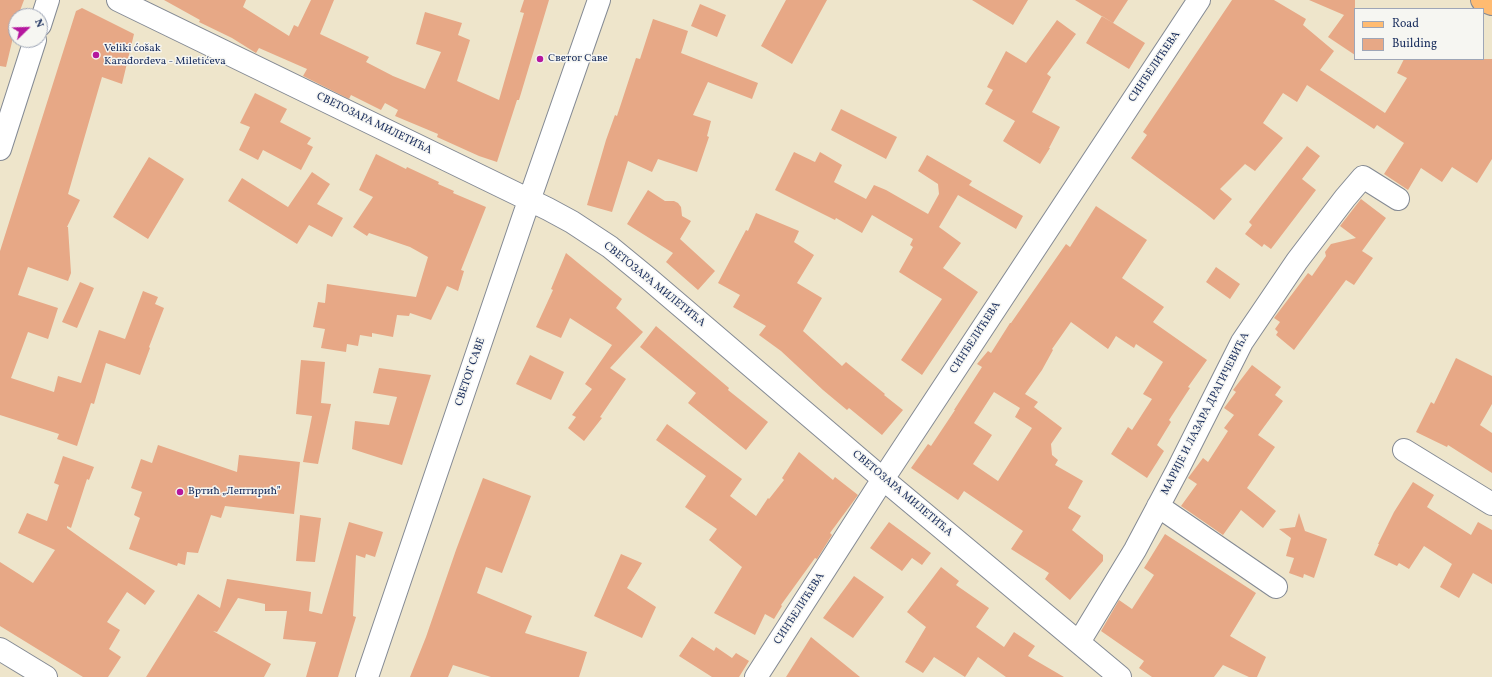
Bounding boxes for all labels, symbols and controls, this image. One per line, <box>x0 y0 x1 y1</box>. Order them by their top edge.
north arrow <box>8 8 48 48</box>
legend <box>1354 8 1484 60</box>
text: Road <box>1392 16 1419 32</box>
text: N <box>30 17 47 30</box>
street label: СИНЂЕЛИЋЕВА <box>1126 29 1184 105</box>
text: Building <box>1392 36 1437 52</box>
place label: Veliki ćošak Karađorđeva - Miletićeva <box>104 42 226 68</box>
marker: Veliki ćošak Karađorđeva - Miletićeva <box>91 50 101 60</box>
place label: Светог Саве <box>548 52 608 66</box>
marker: Светог Саве <box>535 54 545 64</box>
street label: СВЕТОЗАРА МИЛЕТИЋА <box>314 90 434 158</box>
street label: СВЕТОЗАРА МИЛЕТИЋА <box>600 240 708 330</box>
street label: СИНЂЕЛИЋЕВА <box>948 300 1004 376</box>
street label: МАРИЈЕ И ЛАЗАРА ДРАГИЧЕВИЋА <box>1159 330 1253 498</box>
street label: СВЕТОГ САВЕ <box>453 336 489 408</box>
street label: СВЕТОЗАРА МИЛЕТИЋА <box>849 448 955 540</box>
place label: Вртић „Лептирић” <box>188 485 281 499</box>
marker: Вртић „Лептирић” <box>175 487 185 497</box>
street label: СИНЂЕЛИЋЕВА <box>772 571 828 647</box>

